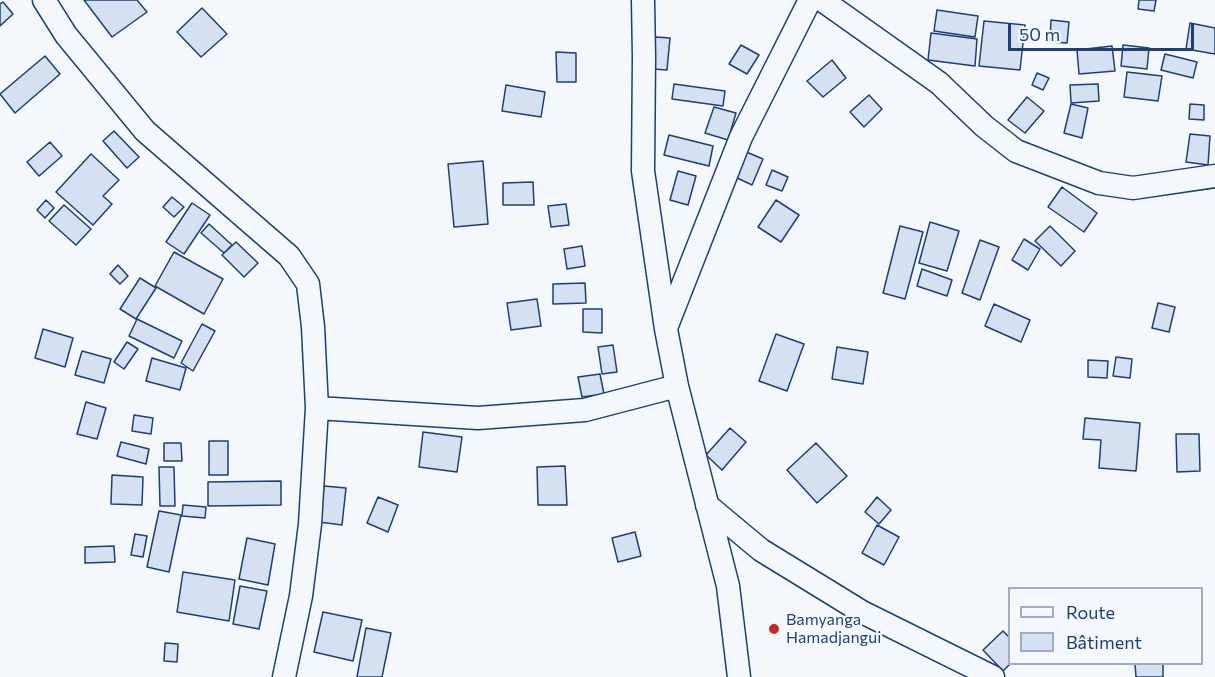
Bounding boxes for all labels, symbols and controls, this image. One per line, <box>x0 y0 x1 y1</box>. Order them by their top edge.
scale bar <box>1011 12 1197 50</box>
text: 50 m <box>1019 23 1060 45</box>
legend <box>1008 587 1203 665</box>
text: Route <box>1066 601 1115 623</box>
place label: Bamyanga Hamadjangui <box>786 610 881 648</box>
marker: Bamyanga Hamadjangui <box>767 622 781 636</box>
text: Bâtiment <box>1066 631 1142 653</box>

